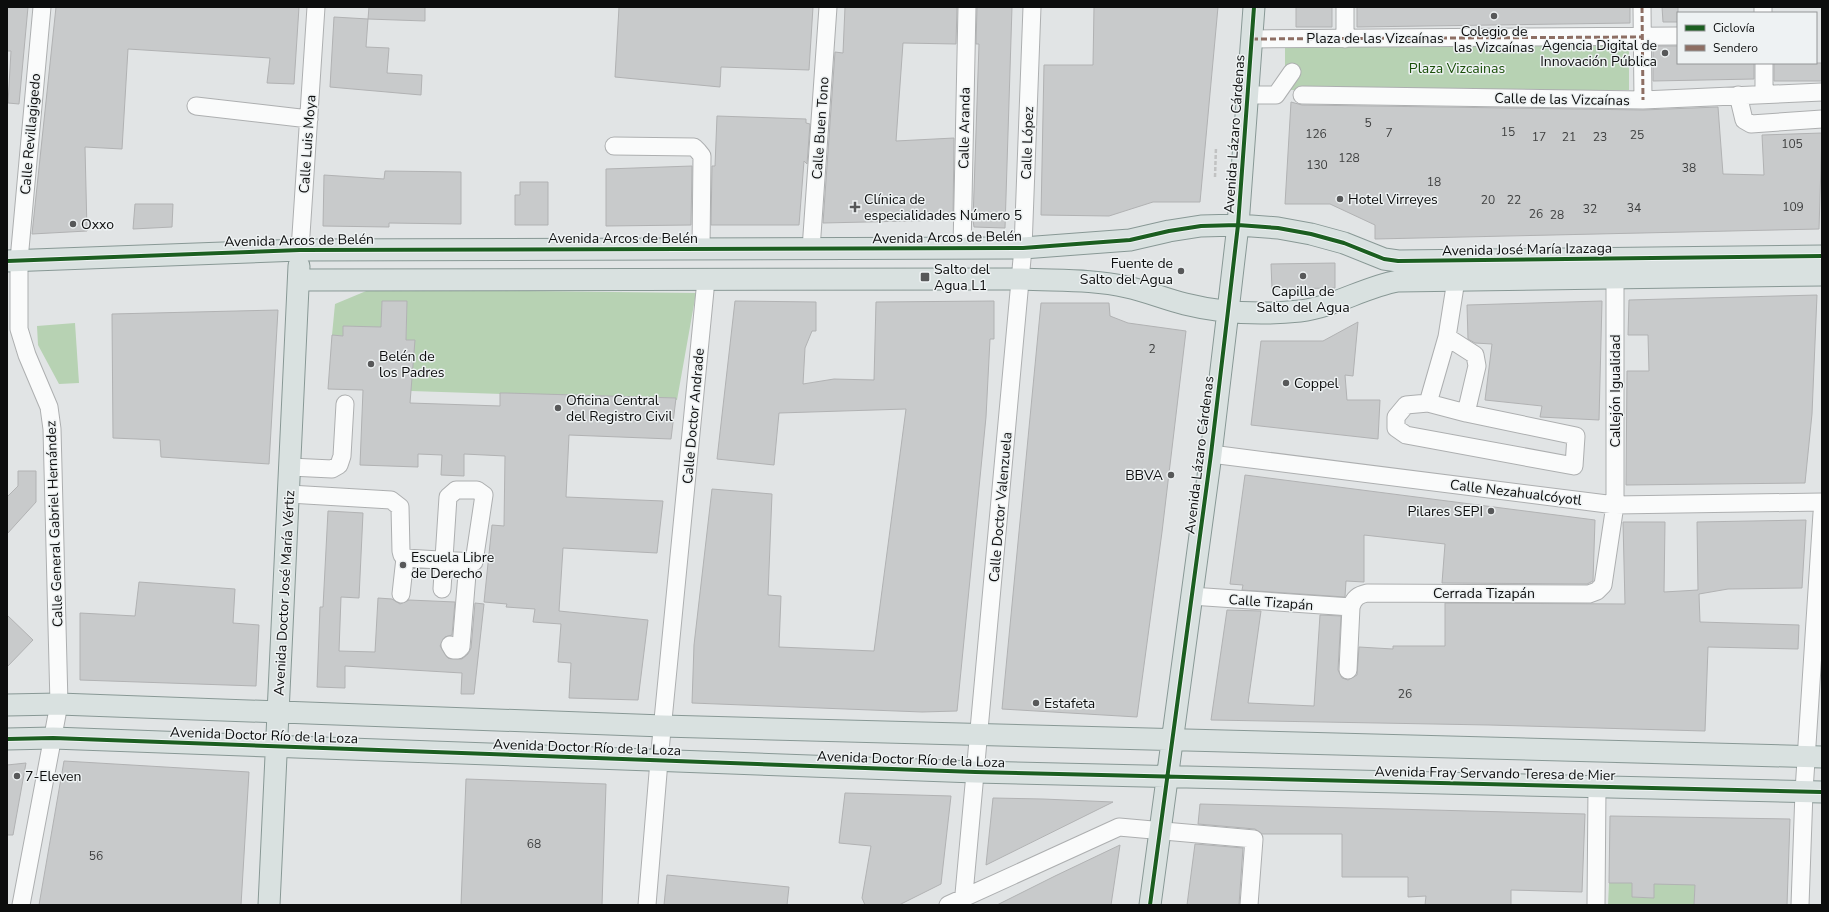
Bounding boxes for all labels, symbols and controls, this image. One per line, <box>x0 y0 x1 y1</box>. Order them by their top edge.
marker: Colegio de las Vizcaínas <box>1489 11 1499 21</box>
legend <box>1677 12 1817 64</box>
text: Ciclovía <box>1713 20 1755 36</box>
place label: Colegio de las Vizcaínas <box>1454 22 1534 57</box>
street label: Plaza de las Vizcaínas <box>1306 29 1444 48</box>
place label: Agencia Digital de Innovación Pública <box>1540 36 1657 71</box>
text: Sendero <box>1713 40 1758 56</box>
marker: Agencia Digital de Innovación Pública <box>1660 48 1670 58</box>
street label: Avenida Lázaro Cárdenas <box>1219 54 1250 214</box>
park label: Plaza Vizcainas <box>1409 59 1505 78</box>
street label: Calle Revillagigedo <box>16 72 45 195</box>
street label: Calle Buen Tono <box>807 76 834 180</box>
street label: Calle Aranda <box>954 87 975 169</box>
street label: Calle de las Vizcaínas <box>1494 89 1630 110</box>
street label: Calle Luis Moya <box>295 94 320 194</box>
street label: Calle López <box>1017 106 1038 180</box>
house number: 5 <box>1364 115 1372 131</box>
house number: 15 <box>1501 124 1515 140</box>
house number: 7 <box>1385 125 1393 141</box>
house number: 126 <box>1305 126 1327 142</box>
house number: 25 <box>1630 127 1644 143</box>
house number: 17 <box>1532 129 1546 145</box>
house number: 21 <box>1562 129 1576 145</box>
house number: 23 <box>1593 129 1607 145</box>
house number: 105 <box>1781 136 1803 152</box>
house number: 128 <box>1338 150 1360 166</box>
house number: 130 <box>1306 157 1328 173</box>
house number: 38 <box>1682 160 1696 176</box>
house number: 18 <box>1427 174 1441 190</box>
place label: Clínica de especialidades Número 5 <box>864 190 1022 225</box>
place label: Hotel Virreyes <box>1348 190 1438 209</box>
house number: 20 <box>1481 192 1495 208</box>
house number: 22 <box>1507 192 1521 208</box>
marker: Hotel Virreyes <box>1335 194 1345 204</box>
house number: 109 <box>1782 199 1804 215</box>
house number: 34 <box>1627 200 1641 216</box>
marker: Clínica de especialidades Número 5 <box>849 201 861 213</box>
house number: 32 <box>1583 201 1597 217</box>
house number: 26 <box>1529 206 1543 222</box>
house number: 28 <box>1550 207 1564 223</box>
place label: Oxxo <box>81 215 114 234</box>
marker: Oxxo <box>68 219 78 229</box>
street label: Avenida Arcos de Belén <box>872 227 1022 248</box>
street label: Avenida Arcos de Belén <box>548 229 698 248</box>
street label: Avenida Arcos de Belén <box>224 230 374 251</box>
street label: Avenida José María Izazaga <box>1442 239 1612 260</box>
place label: Fuente de Salto del Agua <box>1080 254 1173 289</box>
place label: Salto del Agua L1 <box>934 260 991 295</box>
marker: Fuente de Salto del Agua <box>1176 266 1186 276</box>
marker: Salto del Agua L1 <box>919 271 931 283</box>
marker: Capilla de Salto del Agua <box>1298 271 1308 281</box>
place label: Capilla de Salto del Agua <box>1256 282 1350 317</box>
street label: Callejón Igualidad <box>1606 334 1625 448</box>
house number: 2 <box>1148 341 1156 357</box>
place label: Belén de los Padres <box>379 347 445 382</box>
street label: Calle Doctor Andrade <box>678 347 709 485</box>
marker: Belén de los Padres <box>366 359 376 369</box>
place label: Coppel <box>1294 374 1339 393</box>
street label: Avenida Lázaro Cárdenas <box>1180 375 1219 535</box>
marker: Coppel <box>1281 378 1291 388</box>
place label: Oficina Central del Registro Civil <box>566 391 673 426</box>
marker: Oficina Central del Registro Civil <box>553 403 563 413</box>
street label: Calle General Gabriel Hernández <box>41 420 68 628</box>
street label: Calle Doctor Valenzuela <box>984 431 1017 583</box>
place label: BBVA <box>1125 466 1163 485</box>
marker: BBVA <box>1166 470 1176 480</box>
street label: Calle Nezahualcóyotl <box>1449 475 1584 510</box>
street label: Avenida Doctor José María Vértiz <box>270 489 299 696</box>
place label: Pilares SEPI <box>1407 502 1483 521</box>
marker: Pilares SEPI <box>1486 506 1496 516</box>
place label: Escuela Libre de Derecho <box>411 548 494 583</box>
marker: Escuela Libre de Derecho <box>398 560 408 570</box>
street label: Cerrada Tizapán <box>1433 584 1535 603</box>
street label: Calle Tizapán <box>1228 590 1314 615</box>
house number: 26 <box>1398 686 1412 702</box>
place label: Estafeta <box>1044 694 1095 713</box>
marker: Estafeta <box>1031 698 1041 708</box>
street label: Avenida Doctor Río de la Loza <box>170 723 358 748</box>
street label: Avenida Doctor Río de la Loza <box>493 735 681 760</box>
street label: Avenida Doctor Río de la Loza <box>817 747 1005 772</box>
street label: Avenida Fray Servando Teresa de Mier <box>1375 762 1615 785</box>
place label: 7-Eleven <box>25 767 81 786</box>
marker: 7-Eleven <box>12 771 22 781</box>
house number: 68 <box>527 836 541 852</box>
house number: 56 <box>89 848 103 864</box>

